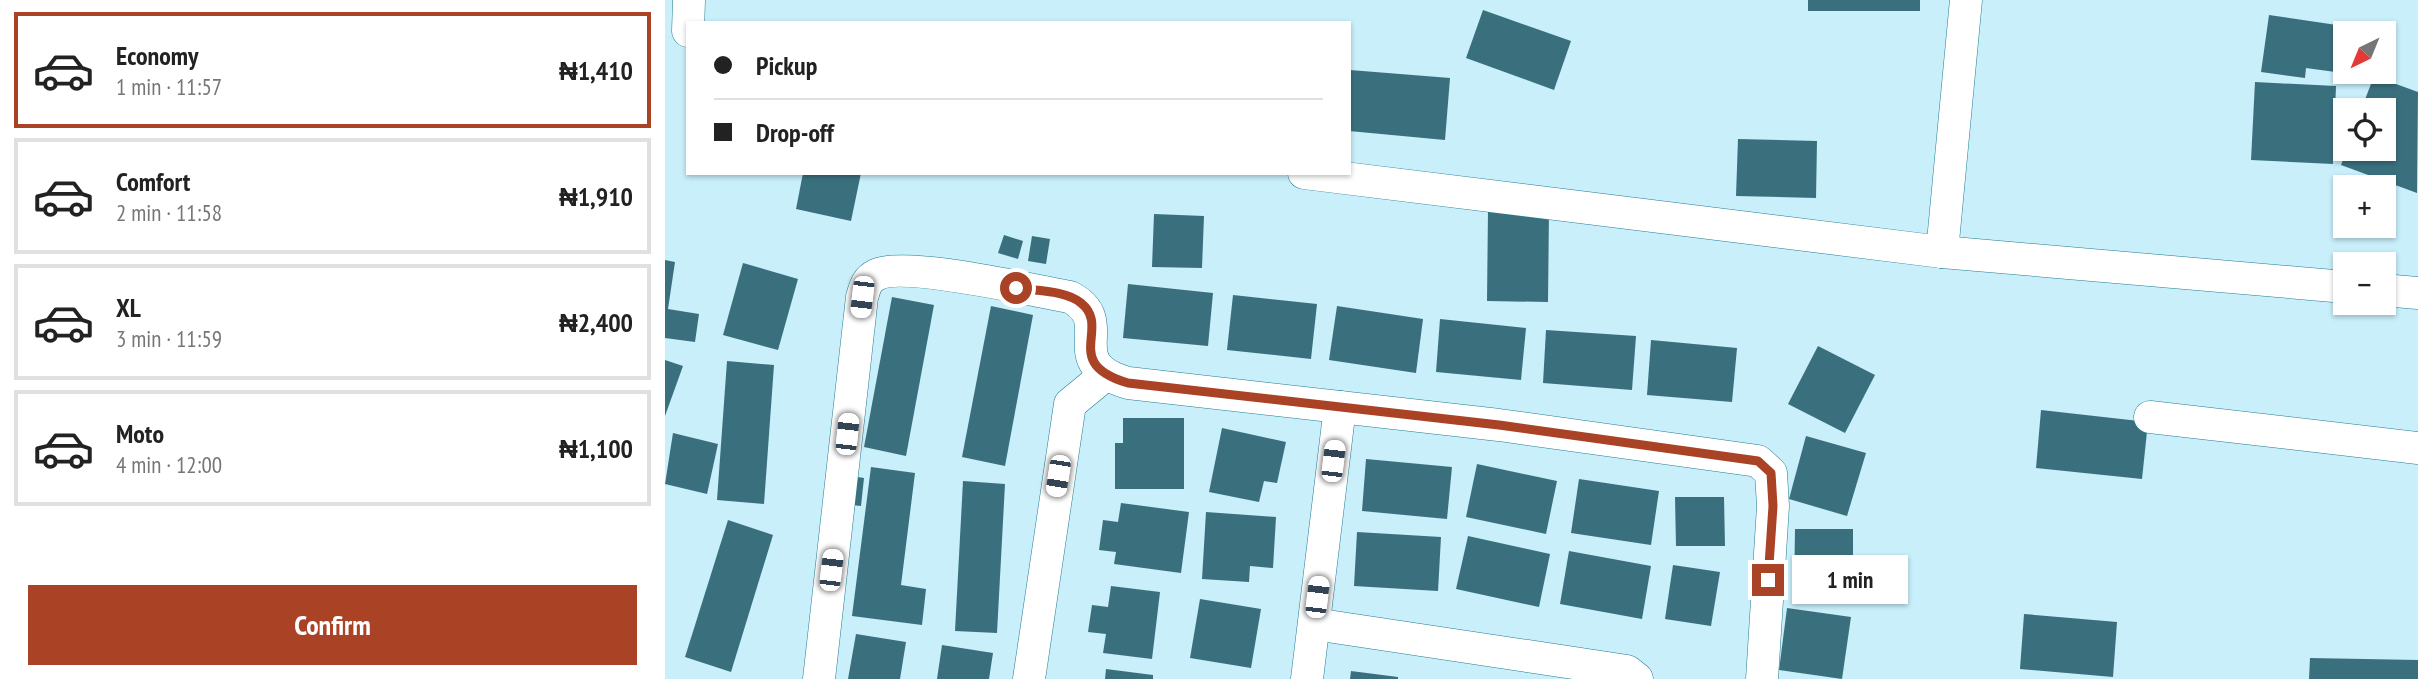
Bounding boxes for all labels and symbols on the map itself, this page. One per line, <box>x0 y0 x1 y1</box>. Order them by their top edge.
north arrow <box>2333 21 2396 84</box>
route start <box>1000 272 1032 304</box>
car <box>850 275 875 319</box>
car <box>835 412 860 456</box>
car <box>1321 439 1346 483</box>
car <box>1045 454 1072 498</box>
car <box>819 548 844 592</box>
callout: 1 min <box>1793 556 1908 604</box>
route end <box>1752 564 1784 596</box>
car <box>1305 575 1330 619</box>

